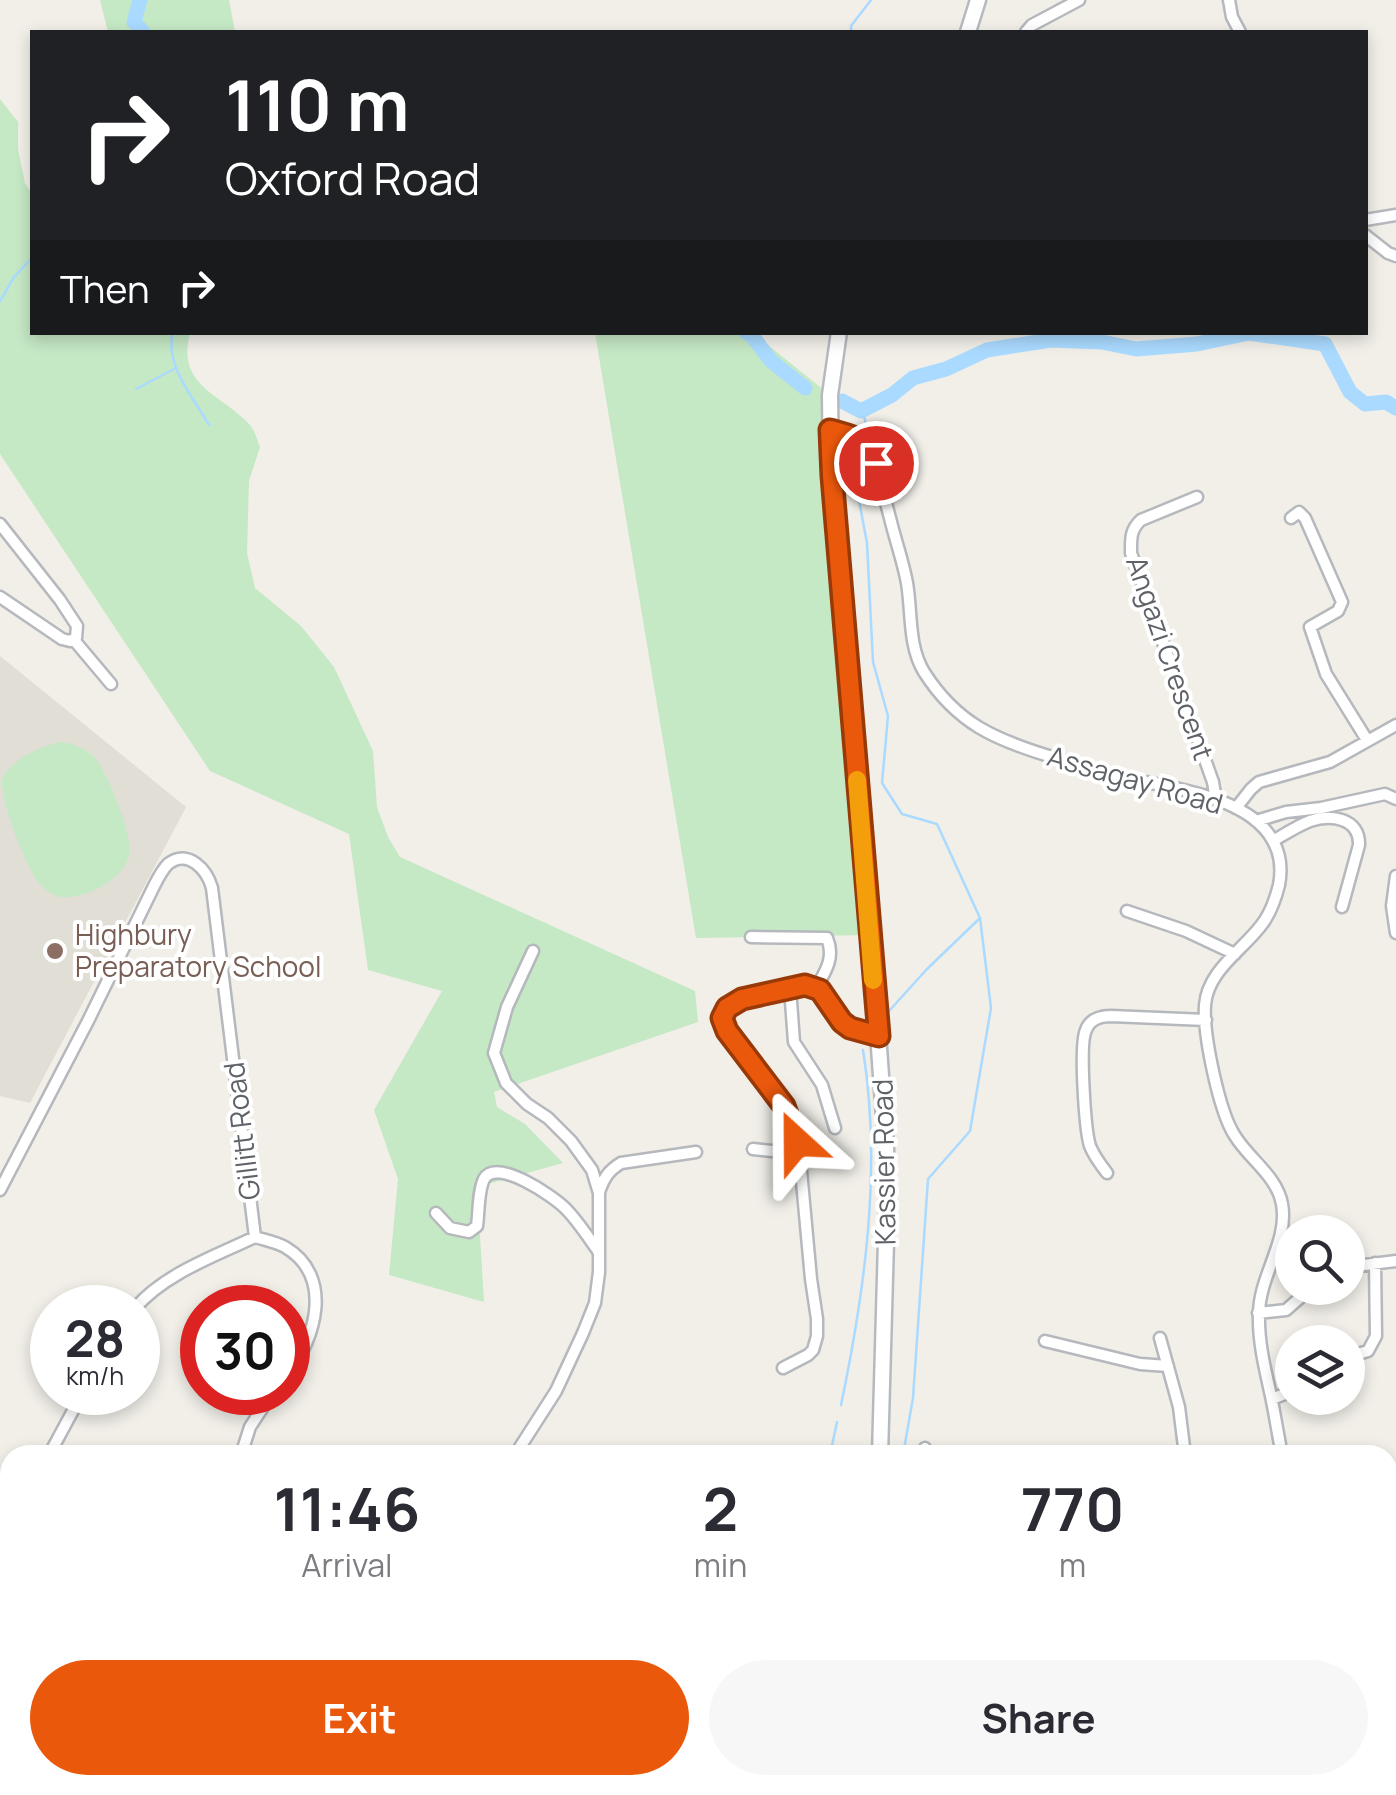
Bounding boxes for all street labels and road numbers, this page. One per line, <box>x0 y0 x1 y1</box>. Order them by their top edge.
street label: Angazi Crescent <box>1118 551 1224 765</box>
street label: Assagay Road <box>1043 736 1227 822</box>
street label: Gillitt Road <box>214 1060 268 1202</box>
street label: Kassier Road <box>863 1078 903 1246</box>

